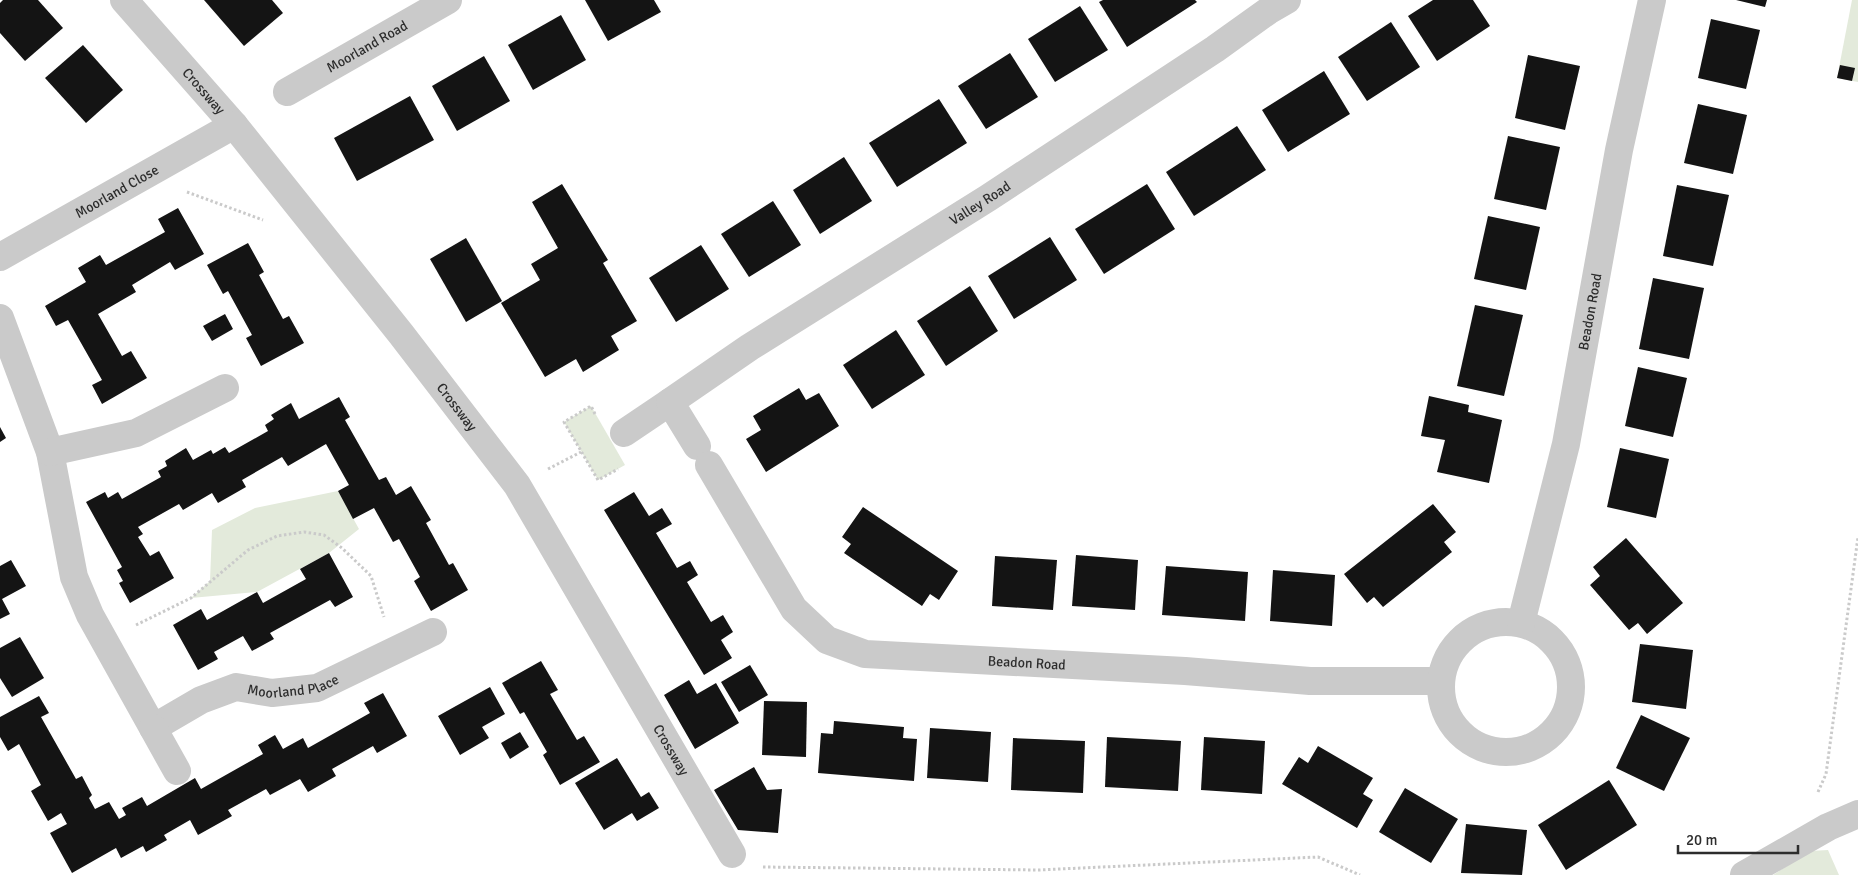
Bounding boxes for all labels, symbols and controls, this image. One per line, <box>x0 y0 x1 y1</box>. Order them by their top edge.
street label: Moorland Road <box>324 17 411 77</box>
street label: Crossway <box>179 64 229 118</box>
street label: Moorland Close <box>72 161 162 222</box>
street label: Valley Road <box>946 178 1014 229</box>
street label: Beadon Road <box>1575 272 1606 352</box>
street label: Crossway <box>433 380 481 435</box>
street label: Beadon Road <box>987 653 1066 674</box>
street label: Moorland Place <box>246 671 342 702</box>
street label: Crossway <box>649 721 693 779</box>
scale bar <box>1678 822 1798 854</box>
text: 20 m <box>1686 831 1717 849</box>

